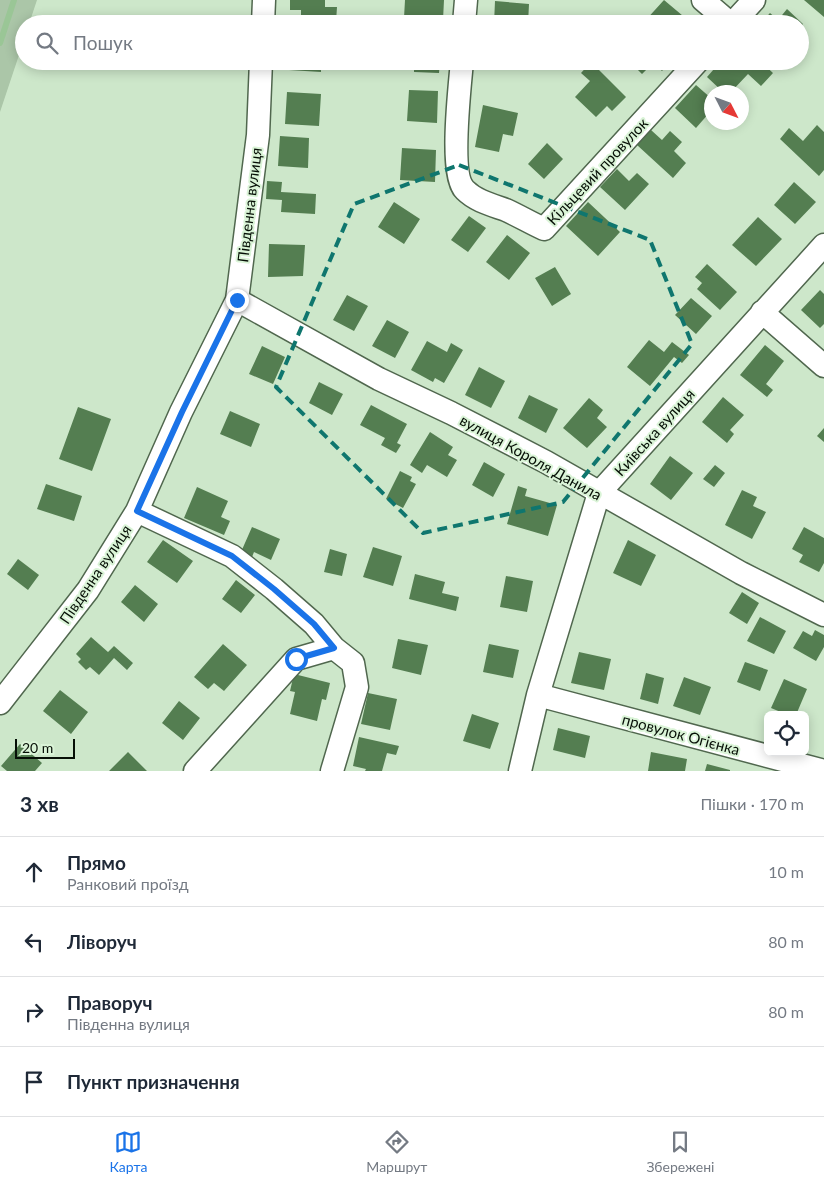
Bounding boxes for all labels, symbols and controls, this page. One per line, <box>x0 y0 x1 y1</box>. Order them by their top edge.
search box <box>15 15 809 70</box>
icon: search <box>33 29 61 57</box>
text: Пошук <box>73 31 133 54</box>
north arrow <box>704 85 749 130</box>
street label: Кільцевий провулок <box>543 114 651 228</box>
street label: Південна вулиця <box>233 147 265 263</box>
route end <box>226 289 249 312</box>
street label: Київська вулиця <box>610 385 698 479</box>
street label: вулиця Короля Данила <box>457 411 605 503</box>
street label: Південна вулиця <box>55 521 135 627</box>
route start <box>285 648 308 671</box>
street label: провулок Огієнка <box>620 710 742 758</box>
map controls <box>764 711 809 756</box>
button: locate <box>764 711 809 756</box>
scale bar <box>15 736 75 759</box>
text: 20 m <box>22 739 53 756</box>
text: 3 хв <box>20 791 59 816</box>
text: Пішки · 170 m <box>700 794 804 813</box>
text: Прямо <box>67 851 126 874</box>
icon: ahead <box>20 858 48 886</box>
text: 10 m <box>768 862 804 881</box>
text: Ранковий проїзд <box>67 874 189 893</box>
icon: left <box>20 928 48 956</box>
text: Ліворуч <box>67 930 137 953</box>
text: 80 m <box>768 932 804 951</box>
text: Праворуч <box>67 991 152 1014</box>
icon: right <box>20 998 48 1026</box>
text: 80 m <box>768 1002 804 1021</box>
text: Південна вулиця <box>67 1014 190 1033</box>
icon: arrive <box>20 1068 48 1096</box>
text: Пункт призначення <box>67 1070 240 1093</box>
tab: Карта <box>110 1128 147 1175</box>
tab: Маршрут <box>366 1128 427 1175</box>
tab: Збережені <box>646 1128 714 1175</box>

